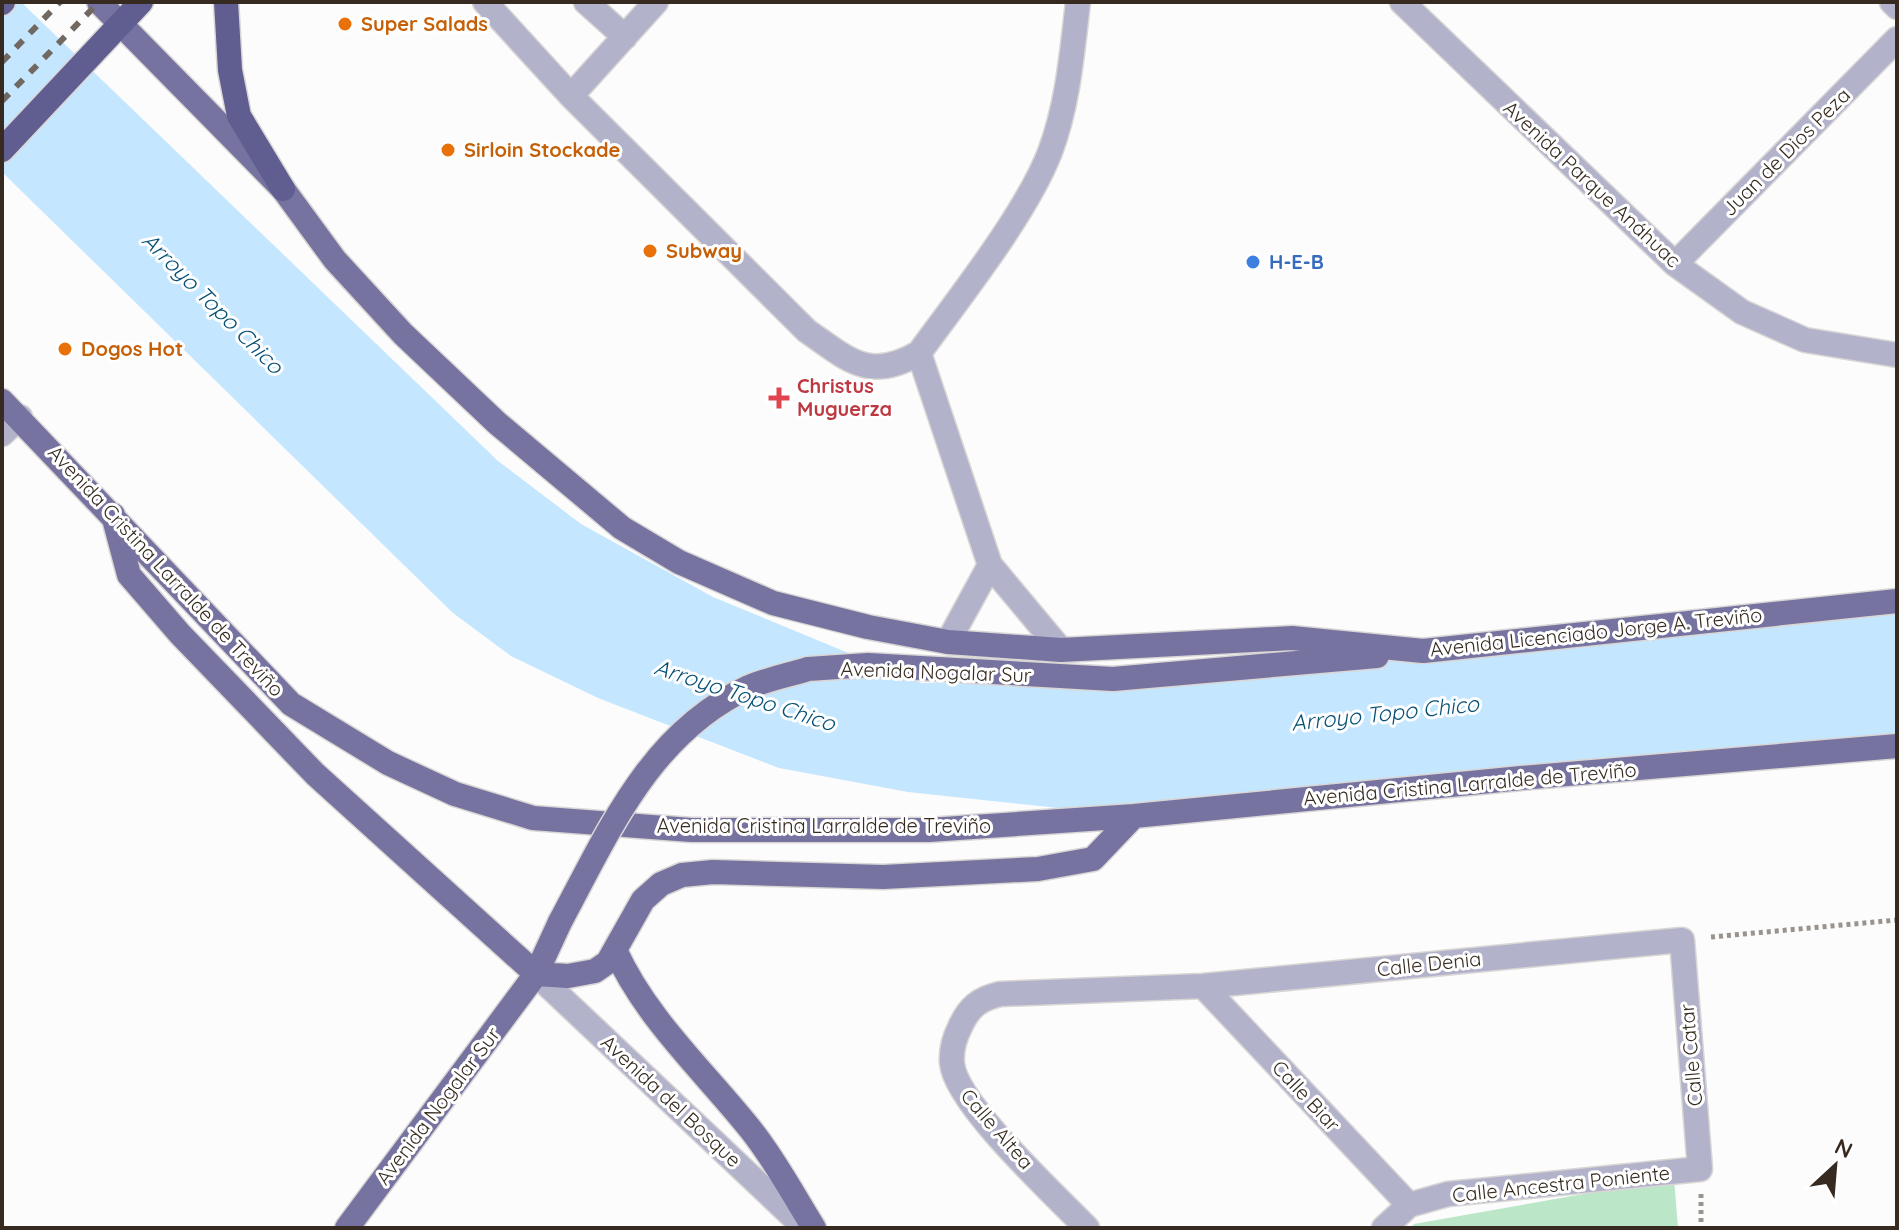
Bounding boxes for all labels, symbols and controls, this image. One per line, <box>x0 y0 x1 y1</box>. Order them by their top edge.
place label: Super Salads <box>361 11 488 36</box>
marker: Super Salads <box>336 15 354 33</box>
street label: Juan de Dios Peza <box>1716 82 1855 221</box>
street label: Avenida Parque Anáhuac <box>1499 95 1686 272</box>
place label: Sirloin Stockade <box>464 137 620 162</box>
marker: Sirloin Stockade <box>439 141 457 159</box>
water label: Arroyo Topo Chico <box>136 226 291 381</box>
place label: Subway <box>666 238 742 263</box>
marker: Subway <box>641 242 659 260</box>
place label: H-E-B <box>1269 249 1324 274</box>
marker: H-E-B <box>1244 253 1262 271</box>
place label: Dogos Hot <box>81 336 183 361</box>
marker: Dogos Hot <box>56 340 74 358</box>
place label: Christus Muguerza <box>797 373 892 421</box>
marker: Christus Muguerza <box>768 387 790 409</box>
street label: Avenida Cristina Larralde de Treviño <box>43 440 290 701</box>
street label: Avenida Licenciado Jorge A. Treviño <box>1429 602 1763 661</box>
water label: Arroyo Topo Chico <box>651 653 841 738</box>
street label: Avenida Nogalar Sur <box>840 656 1032 687</box>
water label: Arroyo Topo Chico <box>1290 689 1482 737</box>
street label: Avenida Cristina Larralde de Treviño <box>1302 756 1638 811</box>
street label: Avenida Cristina Larralde de Treviño <box>657 813 991 838</box>
street label: Calle Denia <box>1376 946 1482 981</box>
street label: Calle Catar <box>1674 1002 1707 1107</box>
street label: Avenida Nogalar Sur <box>370 1022 505 1190</box>
street label: Avenida del Bosque <box>596 1029 747 1172</box>
street label: Calle Biar <box>1267 1055 1346 1137</box>
street label: Calle Altea <box>956 1083 1039 1174</box>
north arrow <box>1795 1126 1875 1206</box>
text: N <box>1830 1132 1857 1164</box>
street label: Calle Ancestra Poniente <box>1451 1160 1671 1207</box>

